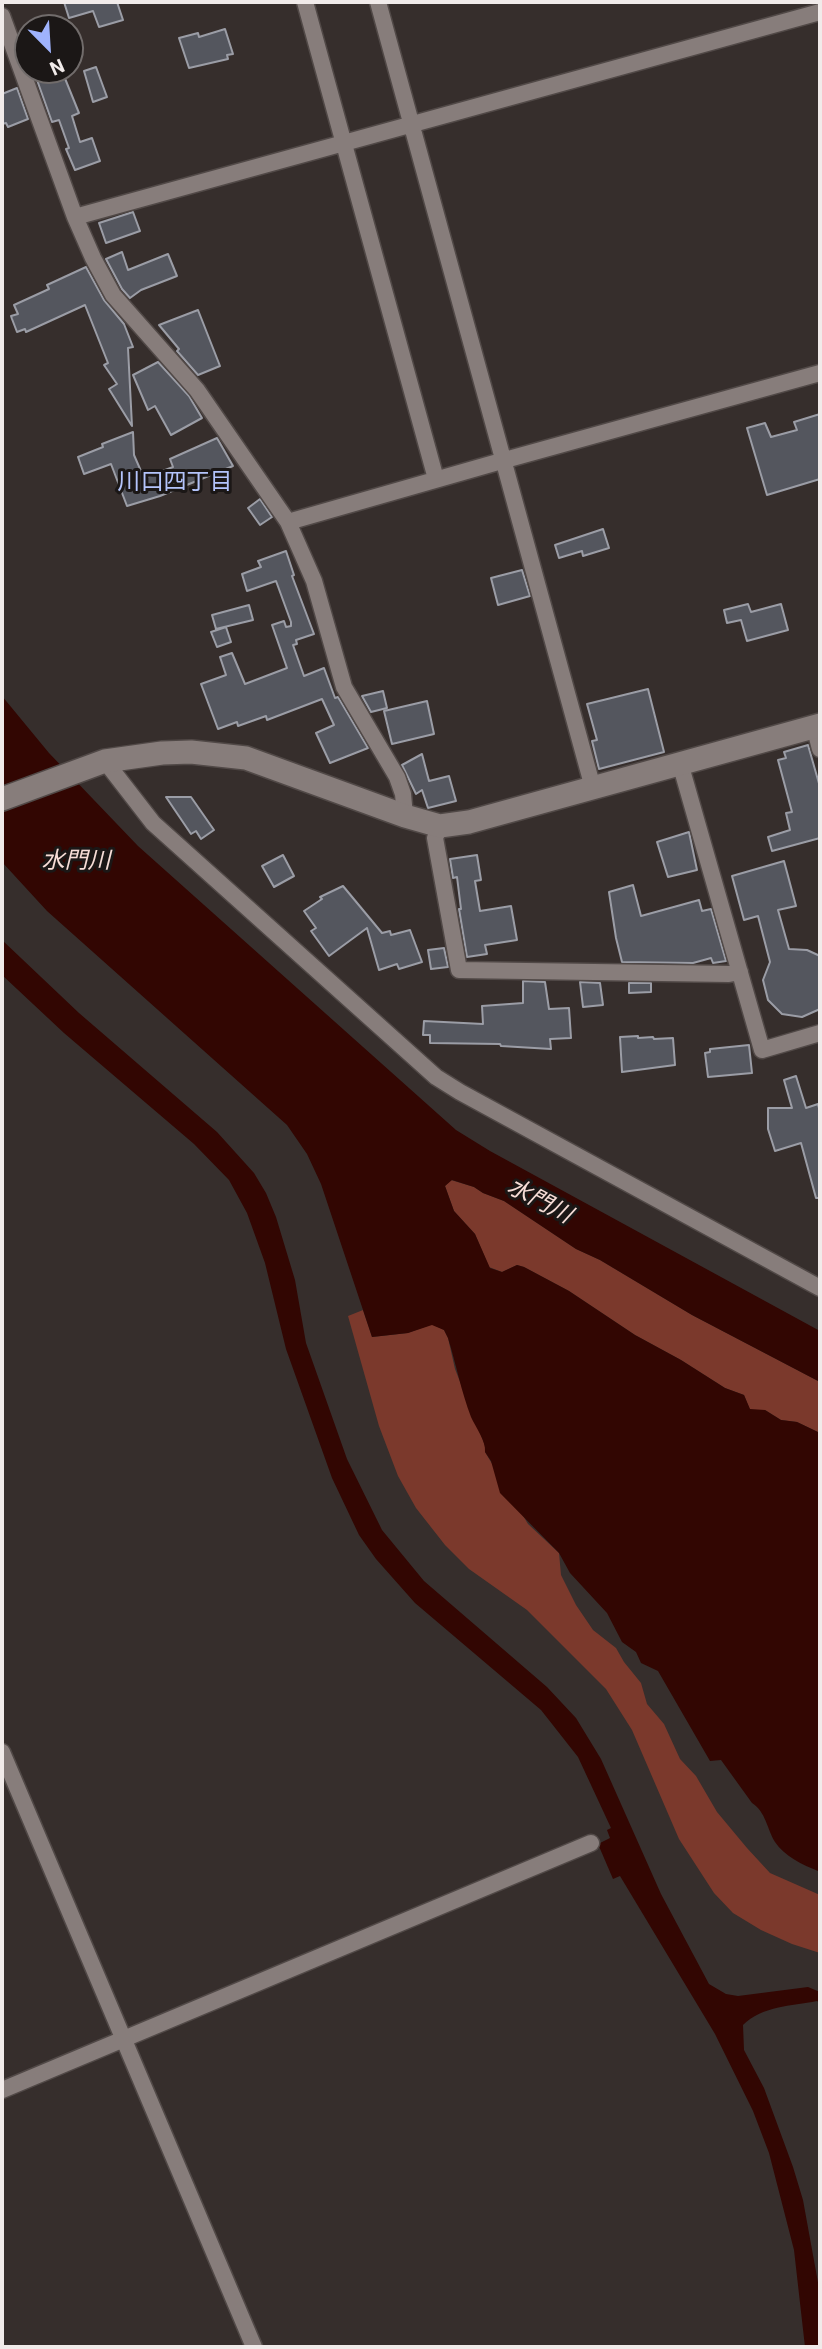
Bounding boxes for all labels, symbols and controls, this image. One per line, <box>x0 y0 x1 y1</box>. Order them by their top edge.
north arrow <box>14 14 84 84</box>
text: N <box>46 54 68 80</box>
district label: 川口四丁目 <box>118 469 232 497</box>
water label: 水門川 <box>42 848 110 876</box>
water label: 水門川 <box>502 1174 576 1230</box>

